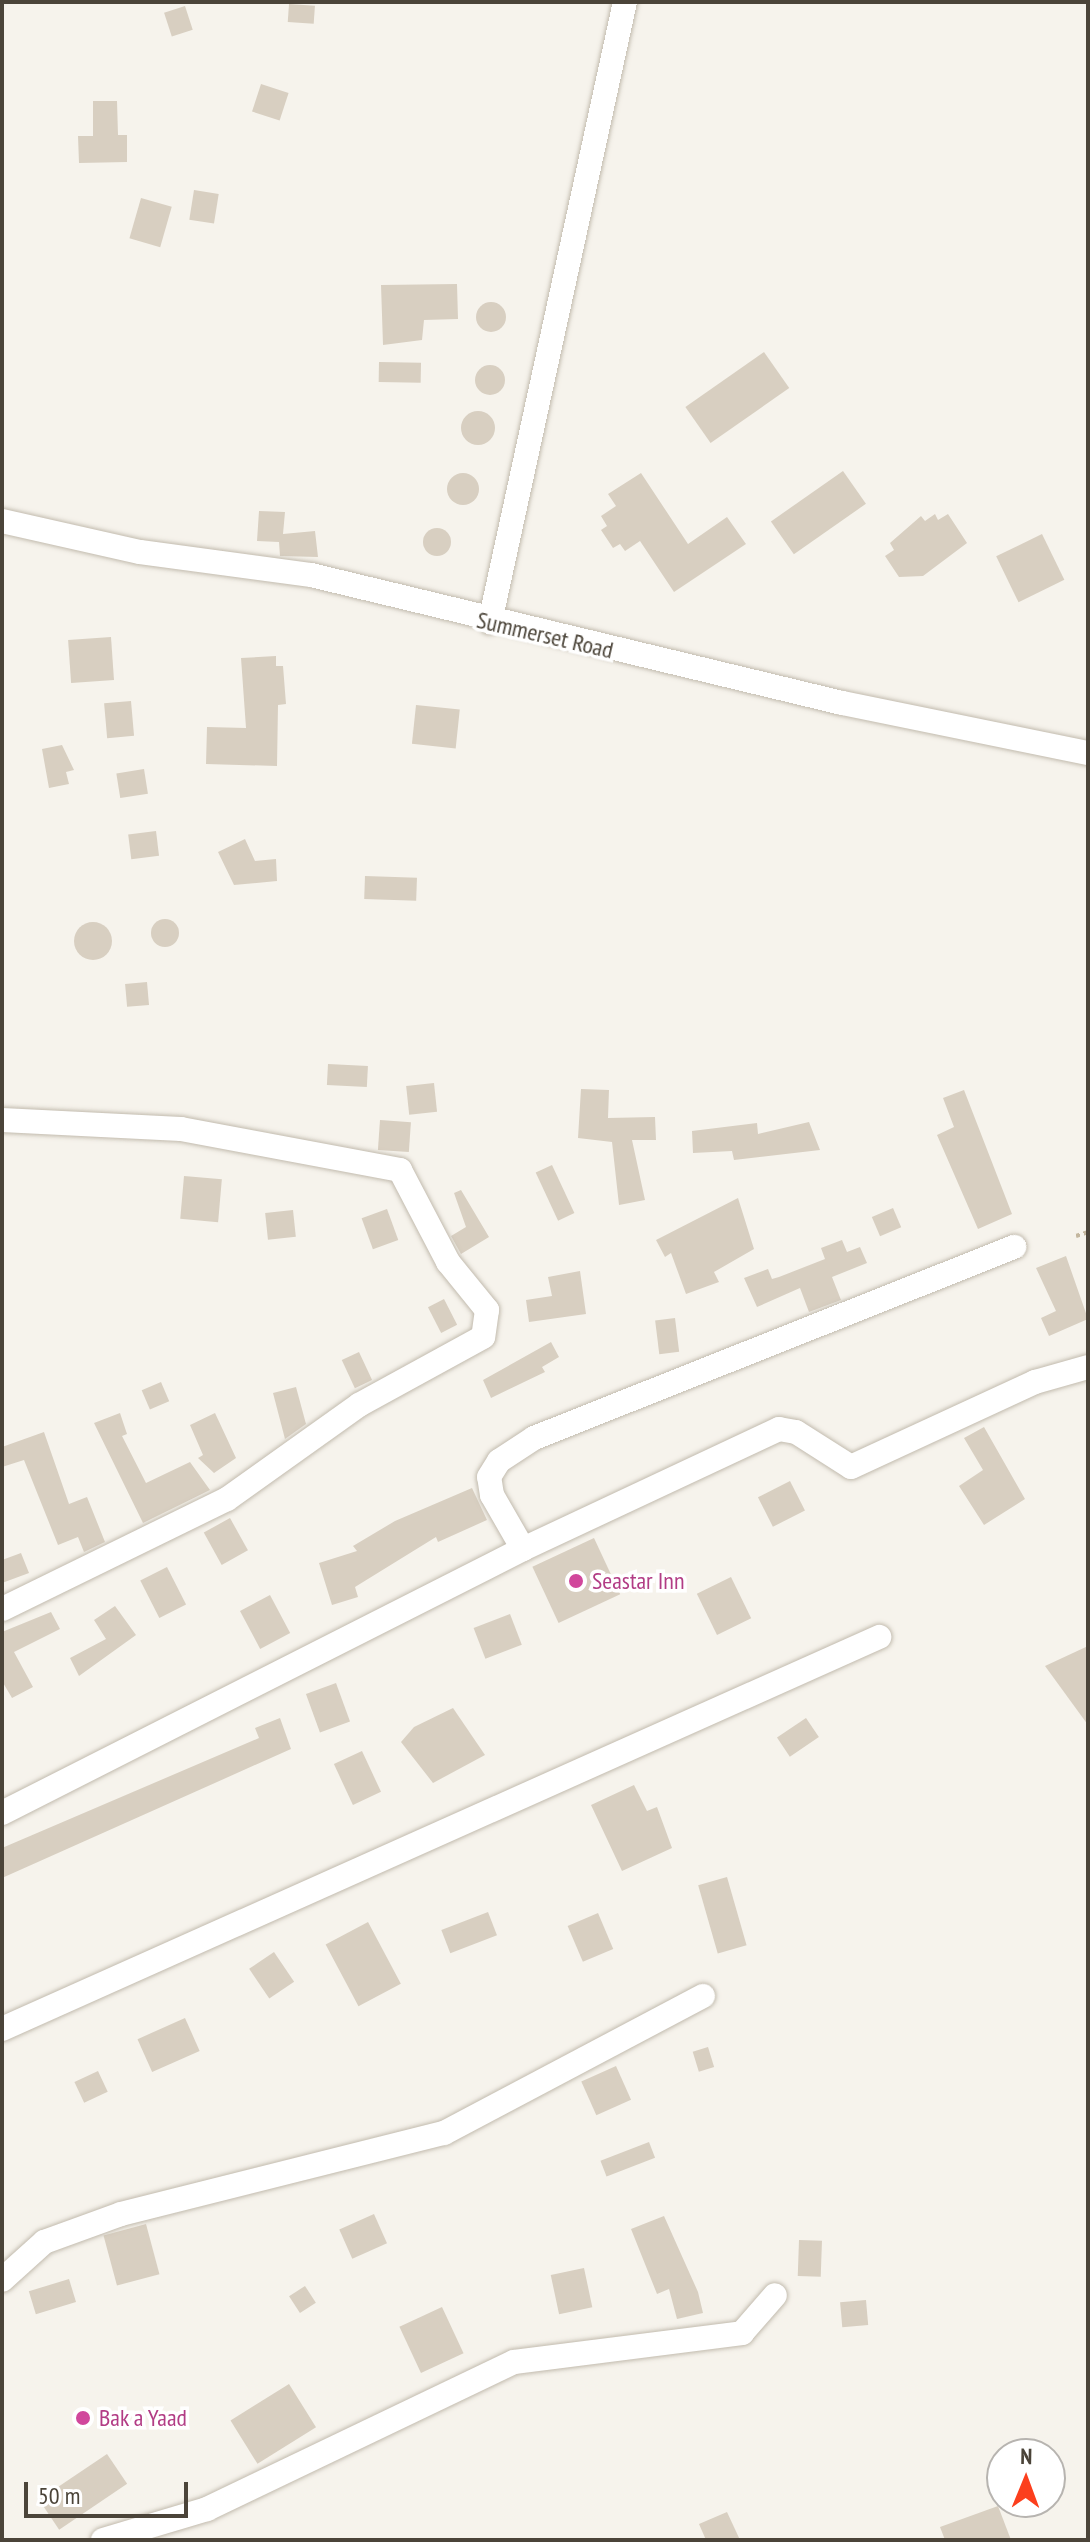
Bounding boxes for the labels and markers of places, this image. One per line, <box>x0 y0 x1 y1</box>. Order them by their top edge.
place label: Seastar Inn <box>592 1567 684 1595</box>
marker: Seastar Inn <box>567 1572 585 1590</box>
place label: Bak a Yaad <box>99 2404 188 2432</box>
marker: Bak a Yaad <box>74 2409 92 2427</box>

